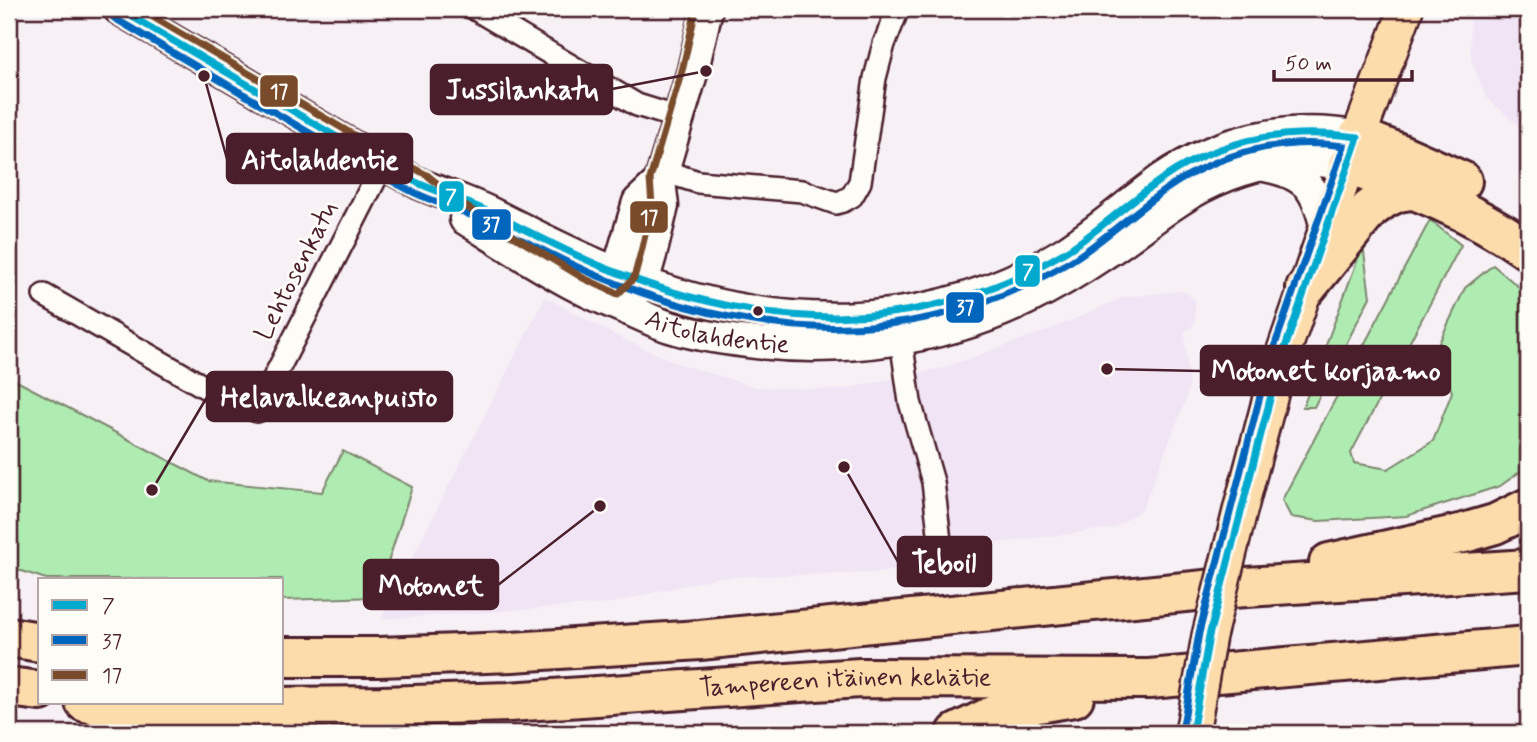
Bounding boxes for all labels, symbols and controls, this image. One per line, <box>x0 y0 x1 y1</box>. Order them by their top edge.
scale bar <box>1274 38 1413 82</box>
text: 50 m <box>1285 50 1332 78</box>
callout: Jussilankatu <box>431 65 612 114</box>
text: Jussilankatu <box>446 73 598 110</box>
line badge: 17 <box>259 74 299 108</box>
text: 17 <box>270 80 288 105</box>
callout: Aitolahdentie <box>227 134 412 183</box>
text: Aitolahdentie <box>241 143 399 180</box>
line badge: 7 <box>438 180 465 213</box>
text: 7 <box>445 185 457 210</box>
street label: Lehtosenkatu <box>247 196 347 346</box>
line badge: 17 <box>629 200 669 234</box>
text: 17 <box>640 206 658 231</box>
line badge: 37 <box>471 208 512 241</box>
text: 37 <box>482 213 501 238</box>
line badge: 7 <box>1014 254 1041 288</box>
text: 7 <box>1022 260 1034 285</box>
line badge: 37 <box>945 291 985 324</box>
text: 37 <box>956 296 975 321</box>
street label: Aitolahdentie <box>640 302 790 362</box>
unlabelled marker <box>751 304 765 318</box>
callout: Motonet korjaamo <box>1201 346 1450 395</box>
text: Motonet korjaamo <box>1211 354 1441 391</box>
callout: Helavalkeanpuisto <box>207 372 452 421</box>
text: Helavalkeanpuisto <box>221 380 437 417</box>
callout: Teboil <box>898 537 991 586</box>
text: Teboil <box>912 546 977 583</box>
callout: Motonet <box>364 560 498 609</box>
text: Motonet <box>378 569 484 606</box>
legend <box>38 578 284 704</box>
text: 7 <box>102 592 115 620</box>
text: 37 <box>102 628 122 656</box>
street label: Tampereen itäinen kehätie <box>698 661 992 706</box>
text: 17 <box>102 662 122 690</box>

